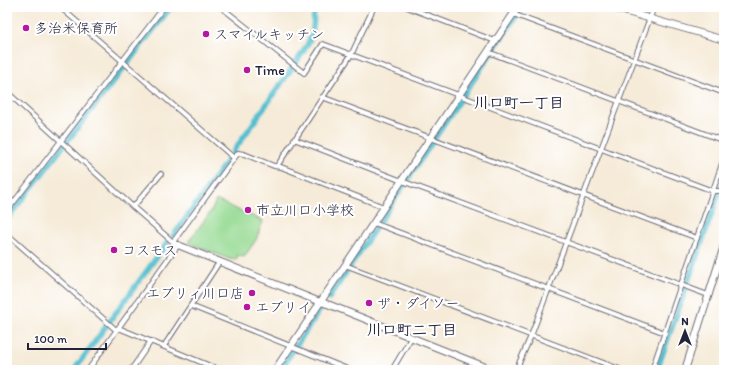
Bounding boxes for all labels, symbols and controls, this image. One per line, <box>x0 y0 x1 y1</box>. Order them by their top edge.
place label: 多治米保育所 <box>34 20 118 37</box>
marker: 多治米保育所 <box>21 23 31 33</box>
place label: スマイルキッチン <box>214 26 324 43</box>
marker: スマイルキッチン <box>201 29 211 39</box>
place label: Time <box>255 62 285 79</box>
marker: Time <box>242 65 252 75</box>
district label: 川口町一丁目 <box>474 94 564 112</box>
place label: 市立川口小学校 <box>256 202 354 219</box>
marker: 市立川口小学校 <box>243 205 253 215</box>
place label: コスモス <box>122 242 177 259</box>
marker: コスモス <box>109 245 119 255</box>
place label: エブリィ川口店 <box>146 285 244 302</box>
marker: エブリィ川口店 <box>247 288 257 298</box>
place label: ザ・ダイソー <box>377 295 460 312</box>
marker: ザ・ダイソー <box>364 298 374 308</box>
place label: エブリイ <box>255 299 311 316</box>
marker: エブリイ <box>242 302 252 312</box>
north arrow <box>665 311 705 351</box>
text: N <box>681 315 689 328</box>
district label: 川口町二丁目 <box>367 321 457 339</box>
scale bar <box>28 325 106 351</box>
text: 100 m <box>34 332 67 346</box>

